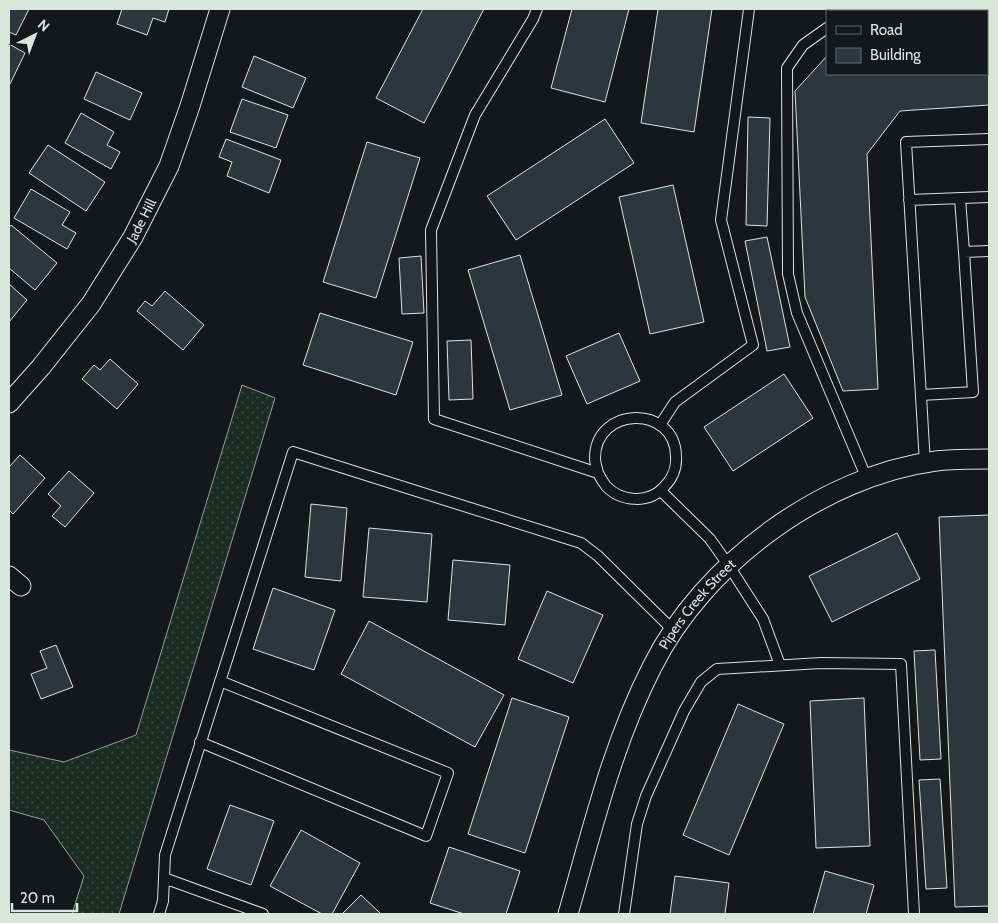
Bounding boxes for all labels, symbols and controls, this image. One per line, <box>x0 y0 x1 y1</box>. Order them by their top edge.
north arrow <box>10 10 60 60</box>
legend <box>826 10 988 75</box>
text: N <box>34 15 53 35</box>
text: Road <box>870 21 903 39</box>
text: Building <box>870 46 921 64</box>
street label: Jade Hill <box>122 195 160 247</box>
street label: Pipers Creek Street <box>655 555 739 653</box>
scale bar <box>12 880 78 912</box>
text: 20 m <box>20 889 55 907</box>

